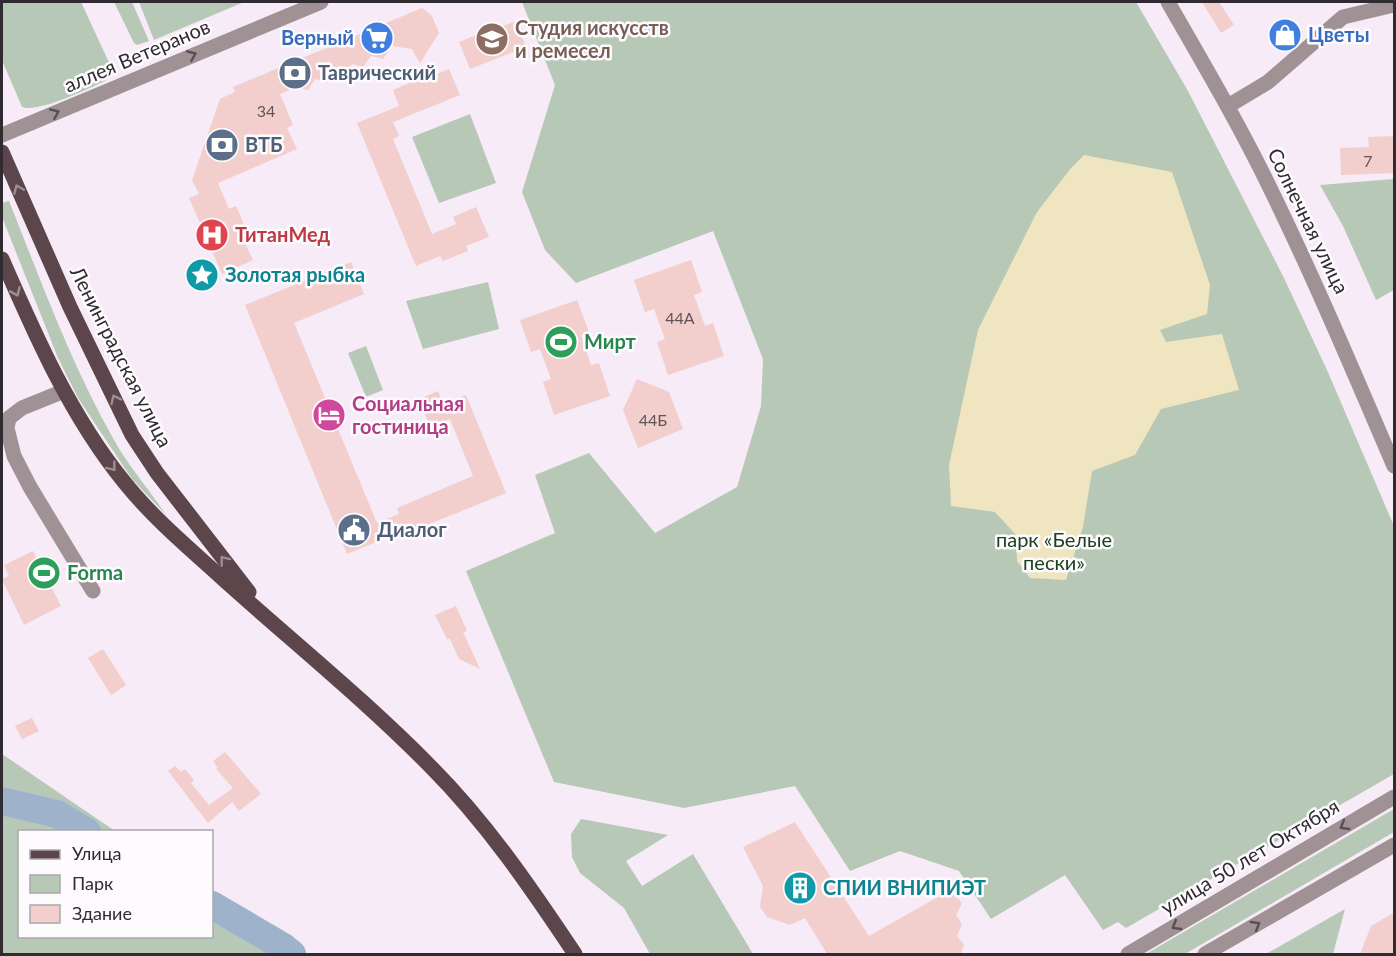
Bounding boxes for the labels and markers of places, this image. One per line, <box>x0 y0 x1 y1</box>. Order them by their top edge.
place label: Студия искусств и ремесел <box>515 15 669 62</box>
shop icon: Цветы <box>1267 17 1303 53</box>
supermarket icon: Верный <box>359 20 395 56</box>
school or university icon: Студия искусств и ремесел <box>474 21 510 57</box>
place label: Цветы <box>1308 22 1369 46</box>
place label: Верный <box>281 25 354 49</box>
bank icon: Таврический <box>277 55 313 91</box>
place label: Таврический <box>318 60 436 84</box>
bank icon: ВТБ <box>204 127 240 163</box>
place label: ВТБ <box>245 132 283 156</box>
hospital icon: ТитанМед <box>194 217 230 253</box>
place label: ТитанМед <box>235 222 331 246</box>
place icon: Золотая рыбка <box>184 257 220 293</box>
place label: Золотая рыбка <box>225 262 365 286</box>
sports icon: Мирт <box>543 324 579 360</box>
place label: Мирт <box>584 329 637 353</box>
place label: Социальная гостиница <box>352 391 464 438</box>
hotel icon: Социальная гостиница <box>311 397 347 433</box>
public building icon: Диалог <box>336 512 372 548</box>
place label: Диалог <box>377 517 447 541</box>
sports icon: Forma <box>26 555 62 591</box>
place label: Forma <box>67 560 123 584</box>
building icon: СПИИ ВНИПИЭТ <box>782 870 818 906</box>
place label: СПИИ ВНИПИЭТ <box>823 875 986 899</box>

